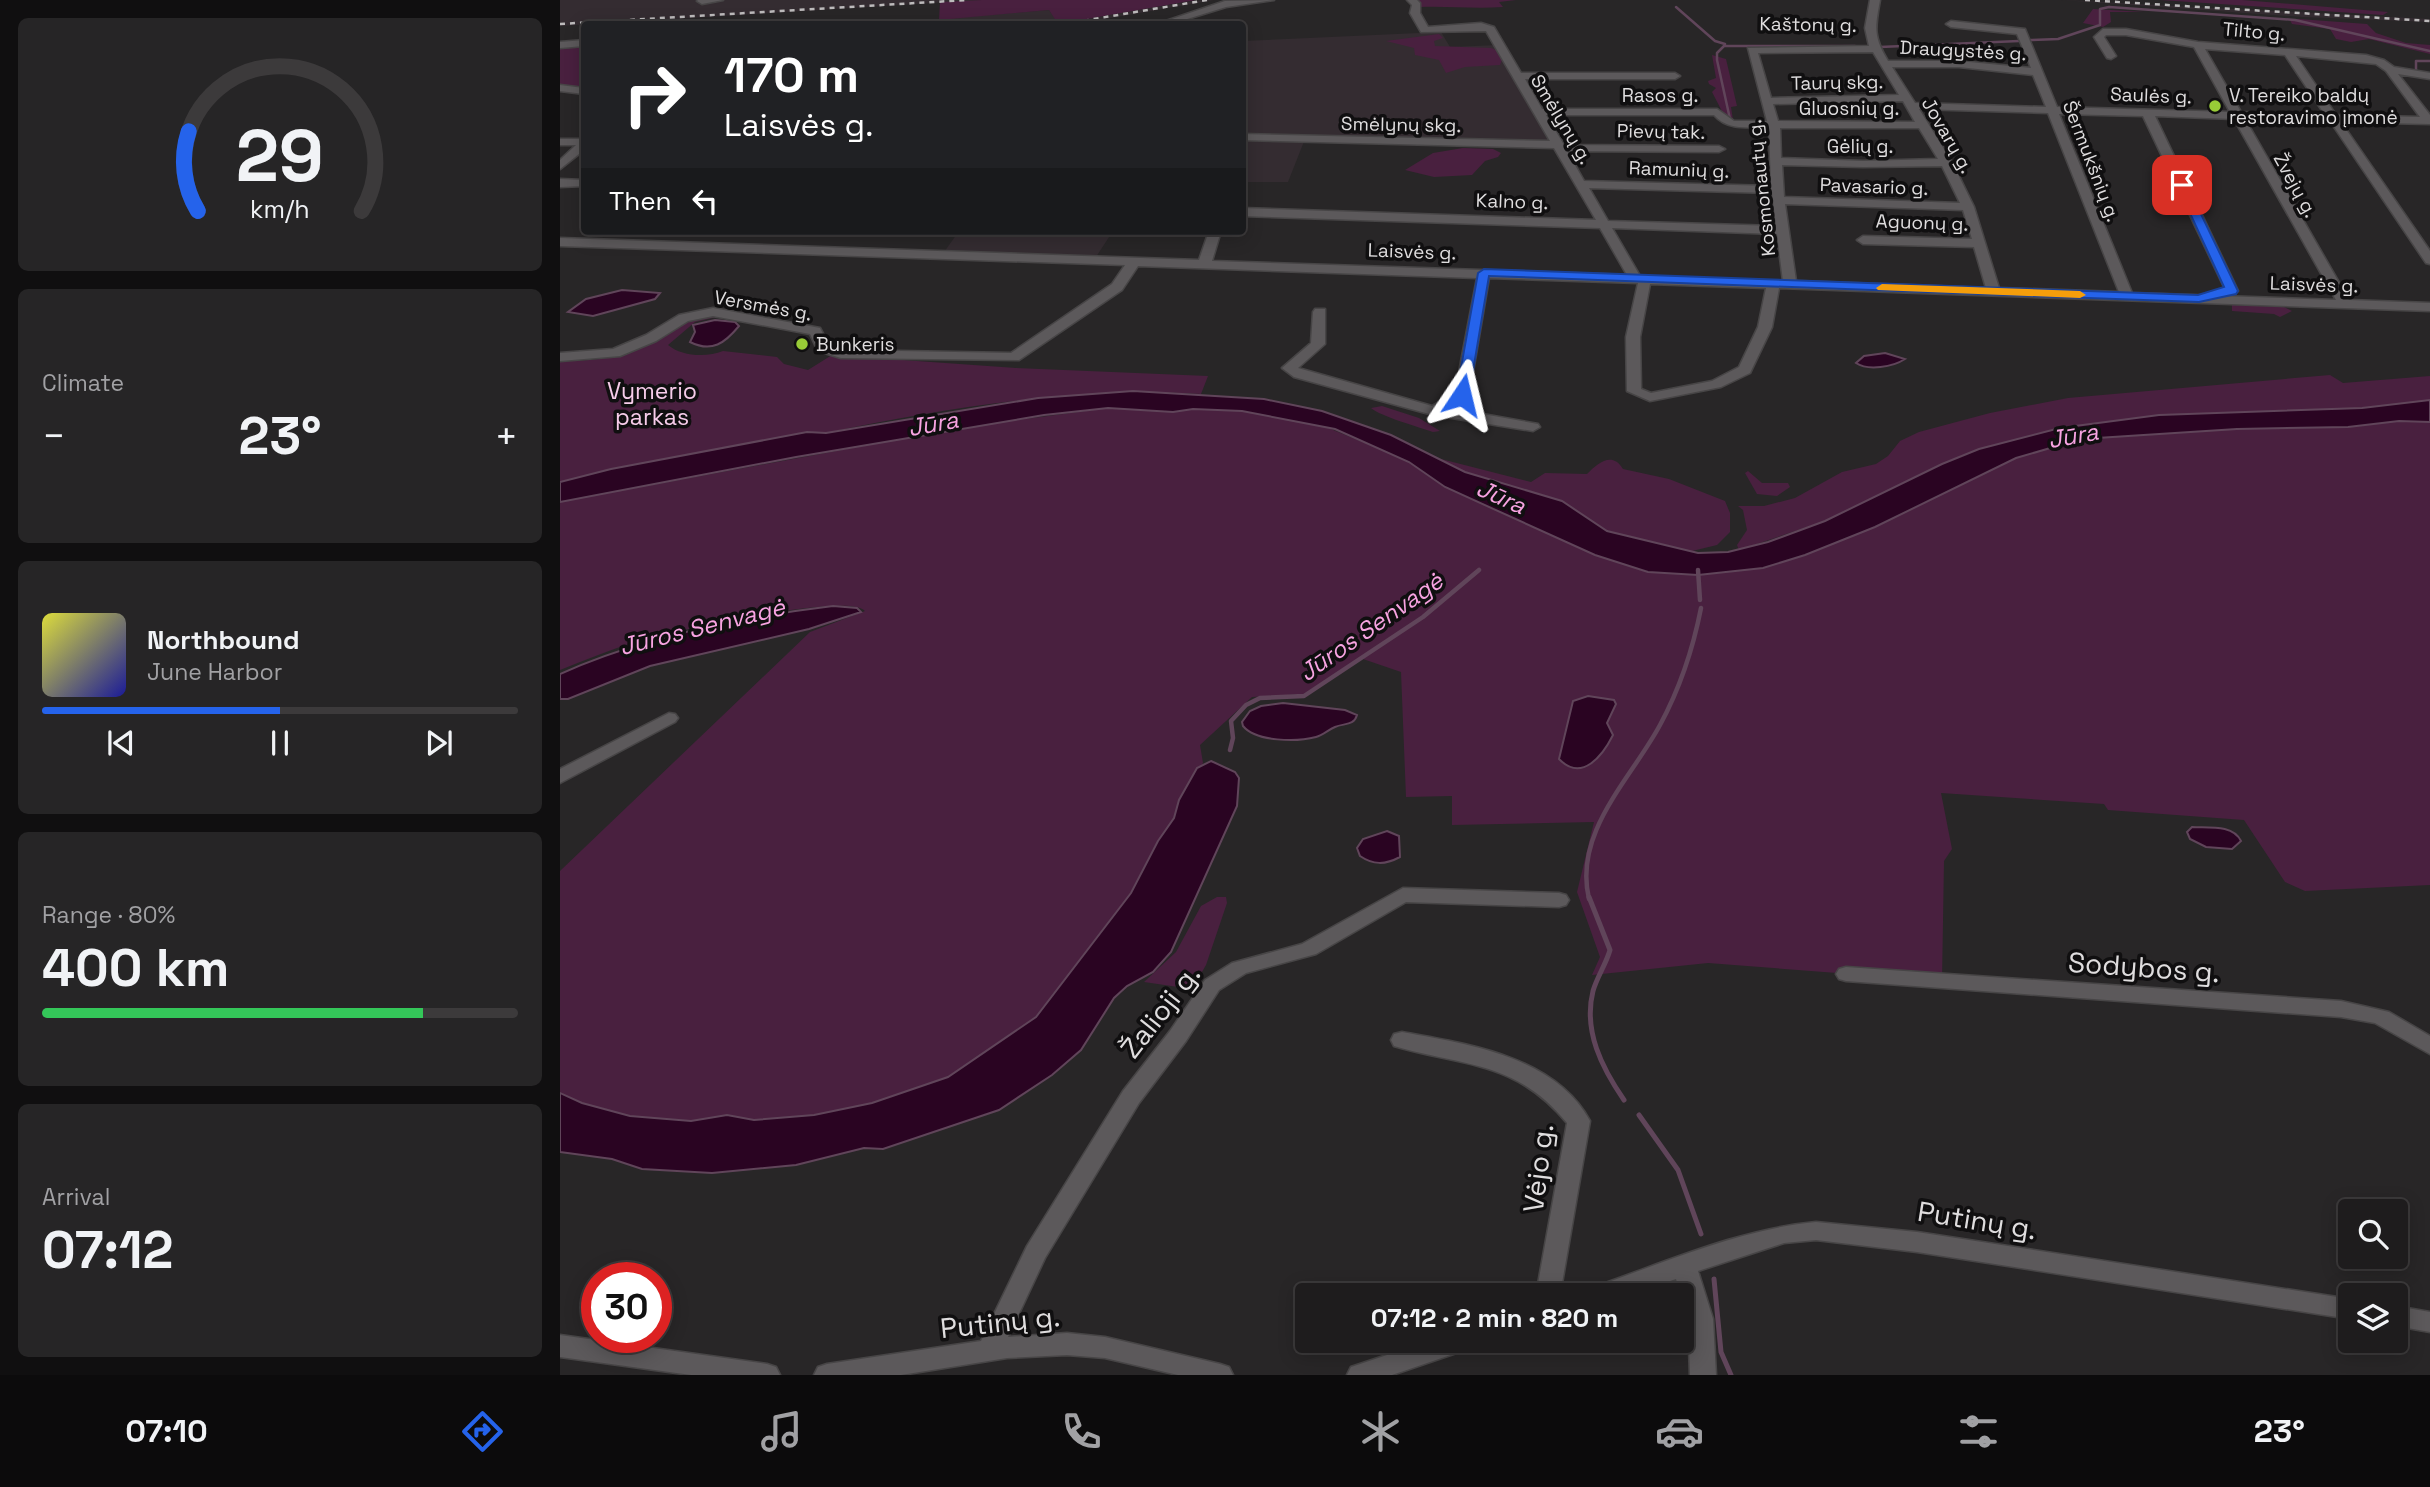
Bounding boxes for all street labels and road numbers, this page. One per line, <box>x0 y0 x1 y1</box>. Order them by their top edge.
street label: Kaštonų g. <box>1759 11 1857 38</box>
street label: Tilto g. <box>2222 16 2286 47</box>
street label: Draugystės g. <box>1899 35 2027 66</box>
street label: Taurų skg. <box>1791 69 1883 96</box>
street label: Smėlynų g. <box>1525 70 1598 169</box>
street label: Saulės g. <box>2110 82 2192 109</box>
street label: Rasos g. <box>1622 83 1698 108</box>
street label: Jovarų g. <box>1916 93 1979 178</box>
street label: Gluosnių g. <box>1799 96 1899 121</box>
street label: Šermukšnių g. <box>2057 97 2126 225</box>
street label: Smėlynų skg. <box>1341 111 1461 138</box>
street label: Pievų tak. <box>1617 118 1705 145</box>
street label: Kosmonautų g. <box>1742 118 1781 258</box>
street label: Gėlių g. <box>1827 134 1893 159</box>
street label: Žvejų g. <box>2268 149 2323 222</box>
street label: Ramunių g. <box>1628 155 1730 184</box>
street label: Pavasario g. <box>1819 172 1929 201</box>
street label: Kalno g. <box>1475 188 1549 215</box>
street label: Aguonų g. <box>1875 208 1969 237</box>
street label: Laisvės g. <box>1367 237 1457 266</box>
street label: Laisvės g. <box>2269 270 2359 299</box>
street label: Versmės g. <box>712 285 814 326</box>
street label: Sodybos g. <box>2067 944 2221 990</box>
street label: Žalioji g. <box>1112 957 1208 1065</box>
street label: Vėjo g. <box>1515 1121 1561 1215</box>
street label: Putinų g. <box>1915 1193 2039 1247</box>
street label: Putinų g. <box>938 1298 1062 1346</box>

